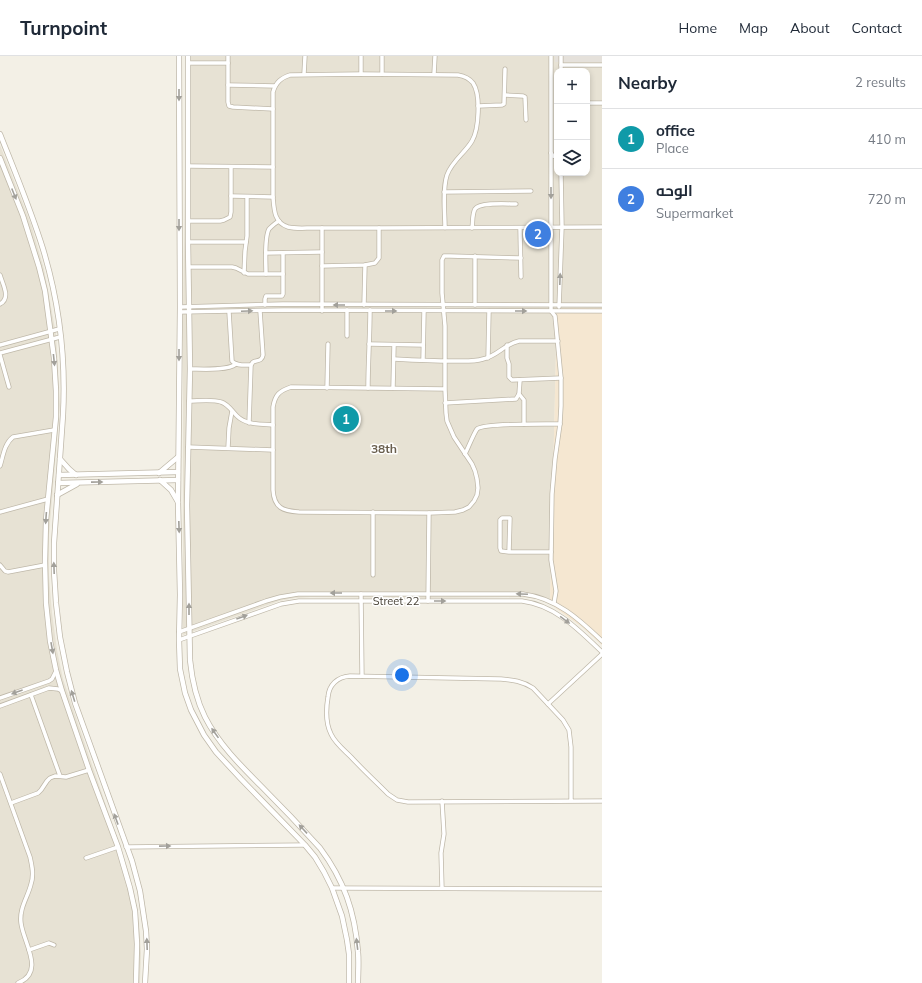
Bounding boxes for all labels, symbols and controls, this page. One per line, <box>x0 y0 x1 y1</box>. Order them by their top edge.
text: Turnpoint <box>20 16 107 40</box>
text: Home <box>678 19 717 37</box>
text: Map <box>739 19 768 37</box>
text: About <box>790 19 830 37</box>
text: Contact <box>852 19 902 37</box>
map controls <box>554 68 590 176</box>
button: + <box>554 68 590 104</box>
text: Nearby <box>618 72 677 93</box>
text: 2 results <box>855 74 906 90</box>
one-way arrow <box>176 89 182 102</box>
button: − <box>554 104 590 140</box>
text: office <box>656 121 695 140</box>
text: 1 <box>627 131 635 147</box>
text: 410 m <box>868 131 906 147</box>
button: layers <box>554 140 590 176</box>
text: Place <box>656 140 689 156</box>
text: الوحه <box>656 181 693 200</box>
one-way arrow <box>548 187 554 200</box>
one-way arrow <box>12 188 18 200</box>
text: 2 <box>627 191 635 207</box>
text: 720 m <box>868 191 906 207</box>
text: Supermarket <box>656 205 733 221</box>
one-way arrow <box>176 219 182 232</box>
pin: 2 <box>525 219 551 249</box>
one-way arrow <box>557 272 563 285</box>
one-way arrow <box>332 302 345 308</box>
one-way arrow <box>241 308 254 314</box>
one-way arrow <box>385 308 398 314</box>
one-way arrow <box>515 308 528 314</box>
one-way arrow <box>176 349 182 362</box>
one-way arrow <box>51 354 57 367</box>
pin: 1 <box>333 404 359 434</box>
district label: 38th <box>371 441 397 456</box>
one-way arrow <box>91 479 104 485</box>
one-way arrow <box>43 512 50 524</box>
one-way arrow <box>175 521 182 533</box>
one-way arrow <box>51 562 58 574</box>
one-way arrow <box>329 590 342 596</box>
one-way arrow <box>516 591 528 598</box>
street label: Street 22 <box>373 594 420 608</box>
one-way arrow <box>434 598 447 604</box>
one-way arrow <box>186 602 192 615</box>
one-way arrow <box>237 614 249 620</box>
one-way arrow <box>560 615 570 623</box>
one-way arrow <box>49 641 55 654</box>
your location <box>392 665 412 685</box>
one-way arrow <box>11 689 23 695</box>
one-way arrow <box>70 690 76 702</box>
one-way arrow <box>211 728 219 739</box>
one-way arrow <box>113 812 119 824</box>
one-way arrow <box>298 824 307 834</box>
one-way arrow <box>159 843 171 850</box>
one-way arrow <box>144 937 150 950</box>
one-way arrow <box>354 938 360 950</box>

